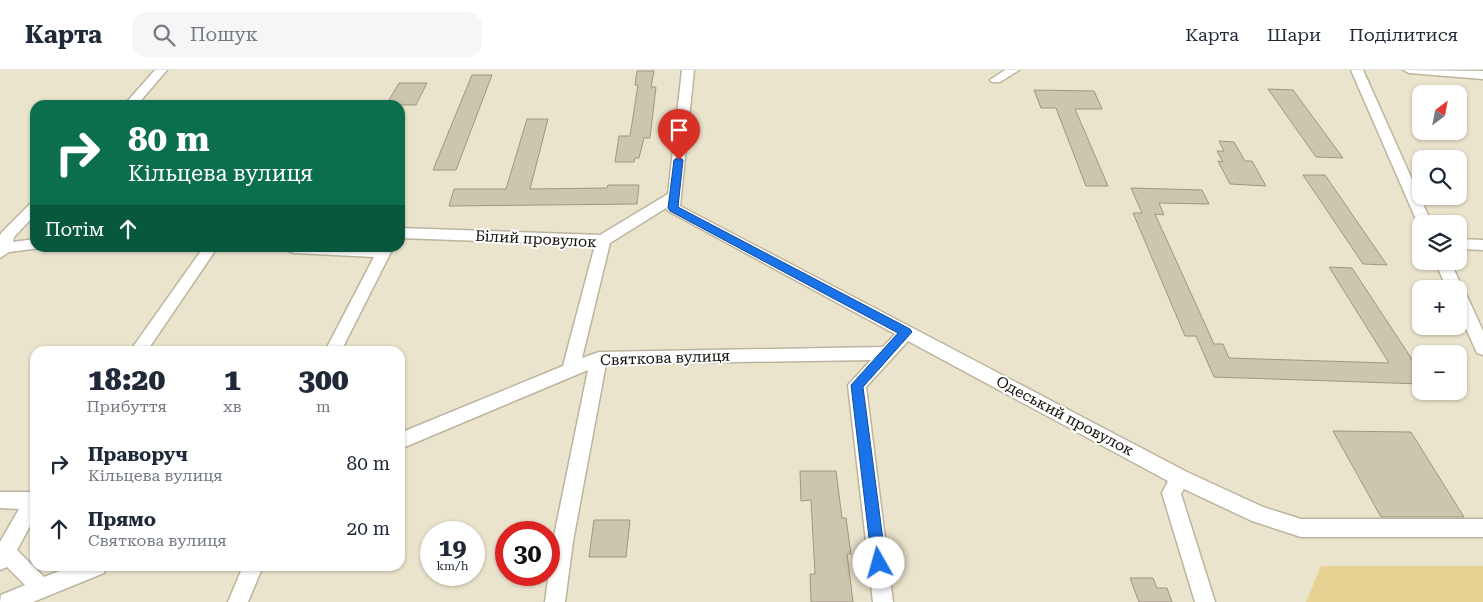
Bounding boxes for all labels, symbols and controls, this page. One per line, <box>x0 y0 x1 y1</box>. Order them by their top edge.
search box <box>132 12 482 57</box>
text: Карта <box>25 21 102 49</box>
icon: search <box>150 21 178 49</box>
text: Пошук <box>190 23 258 46</box>
text: Карта <box>1185 24 1239 45</box>
text: Шари <box>1267 24 1321 45</box>
text: Поділитися <box>1349 24 1458 45</box>
north arrow <box>1412 85 1468 140</box>
map controls <box>1412 85 1467 400</box>
pin <box>658 109 700 160</box>
icon: arrive <box>665 116 693 144</box>
text: 80 m <box>128 119 210 160</box>
icon: right <box>45 120 110 185</box>
button: search <box>1412 150 1467 205</box>
text: Кільцева вулиця <box>128 161 313 186</box>
icon: ahead <box>114 215 142 243</box>
button: layers <box>1412 215 1467 270</box>
text: Потім <box>45 218 104 241</box>
street label: Білий провулок <box>475 227 598 251</box>
button: + <box>1412 280 1467 335</box>
button: − <box>1412 345 1467 400</box>
street label: Святкова вулиця <box>600 347 730 369</box>
text: 18:20 <box>88 362 165 397</box>
text: 1 <box>224 362 241 397</box>
text: 300 <box>298 362 349 397</box>
street label: Одеський провулок <box>993 372 1137 460</box>
text: Прибуття <box>86 397 167 416</box>
text: хв <box>223 397 242 416</box>
text: m <box>316 397 331 416</box>
text: Праворуч <box>88 443 188 466</box>
icon: right <box>45 450 73 478</box>
text: 80 m <box>347 452 390 475</box>
text: Кільцева вулиця <box>88 466 223 485</box>
text: Прямо <box>88 508 156 531</box>
icon: ahead <box>45 515 73 543</box>
text: 20 m <box>347 517 390 540</box>
speed limit sign: 30 <box>495 521 560 586</box>
text: Святкова вулиця <box>88 531 227 550</box>
text: 19 <box>438 533 467 562</box>
position arrow <box>852 536 904 588</box>
text: km/h <box>436 559 469 573</box>

